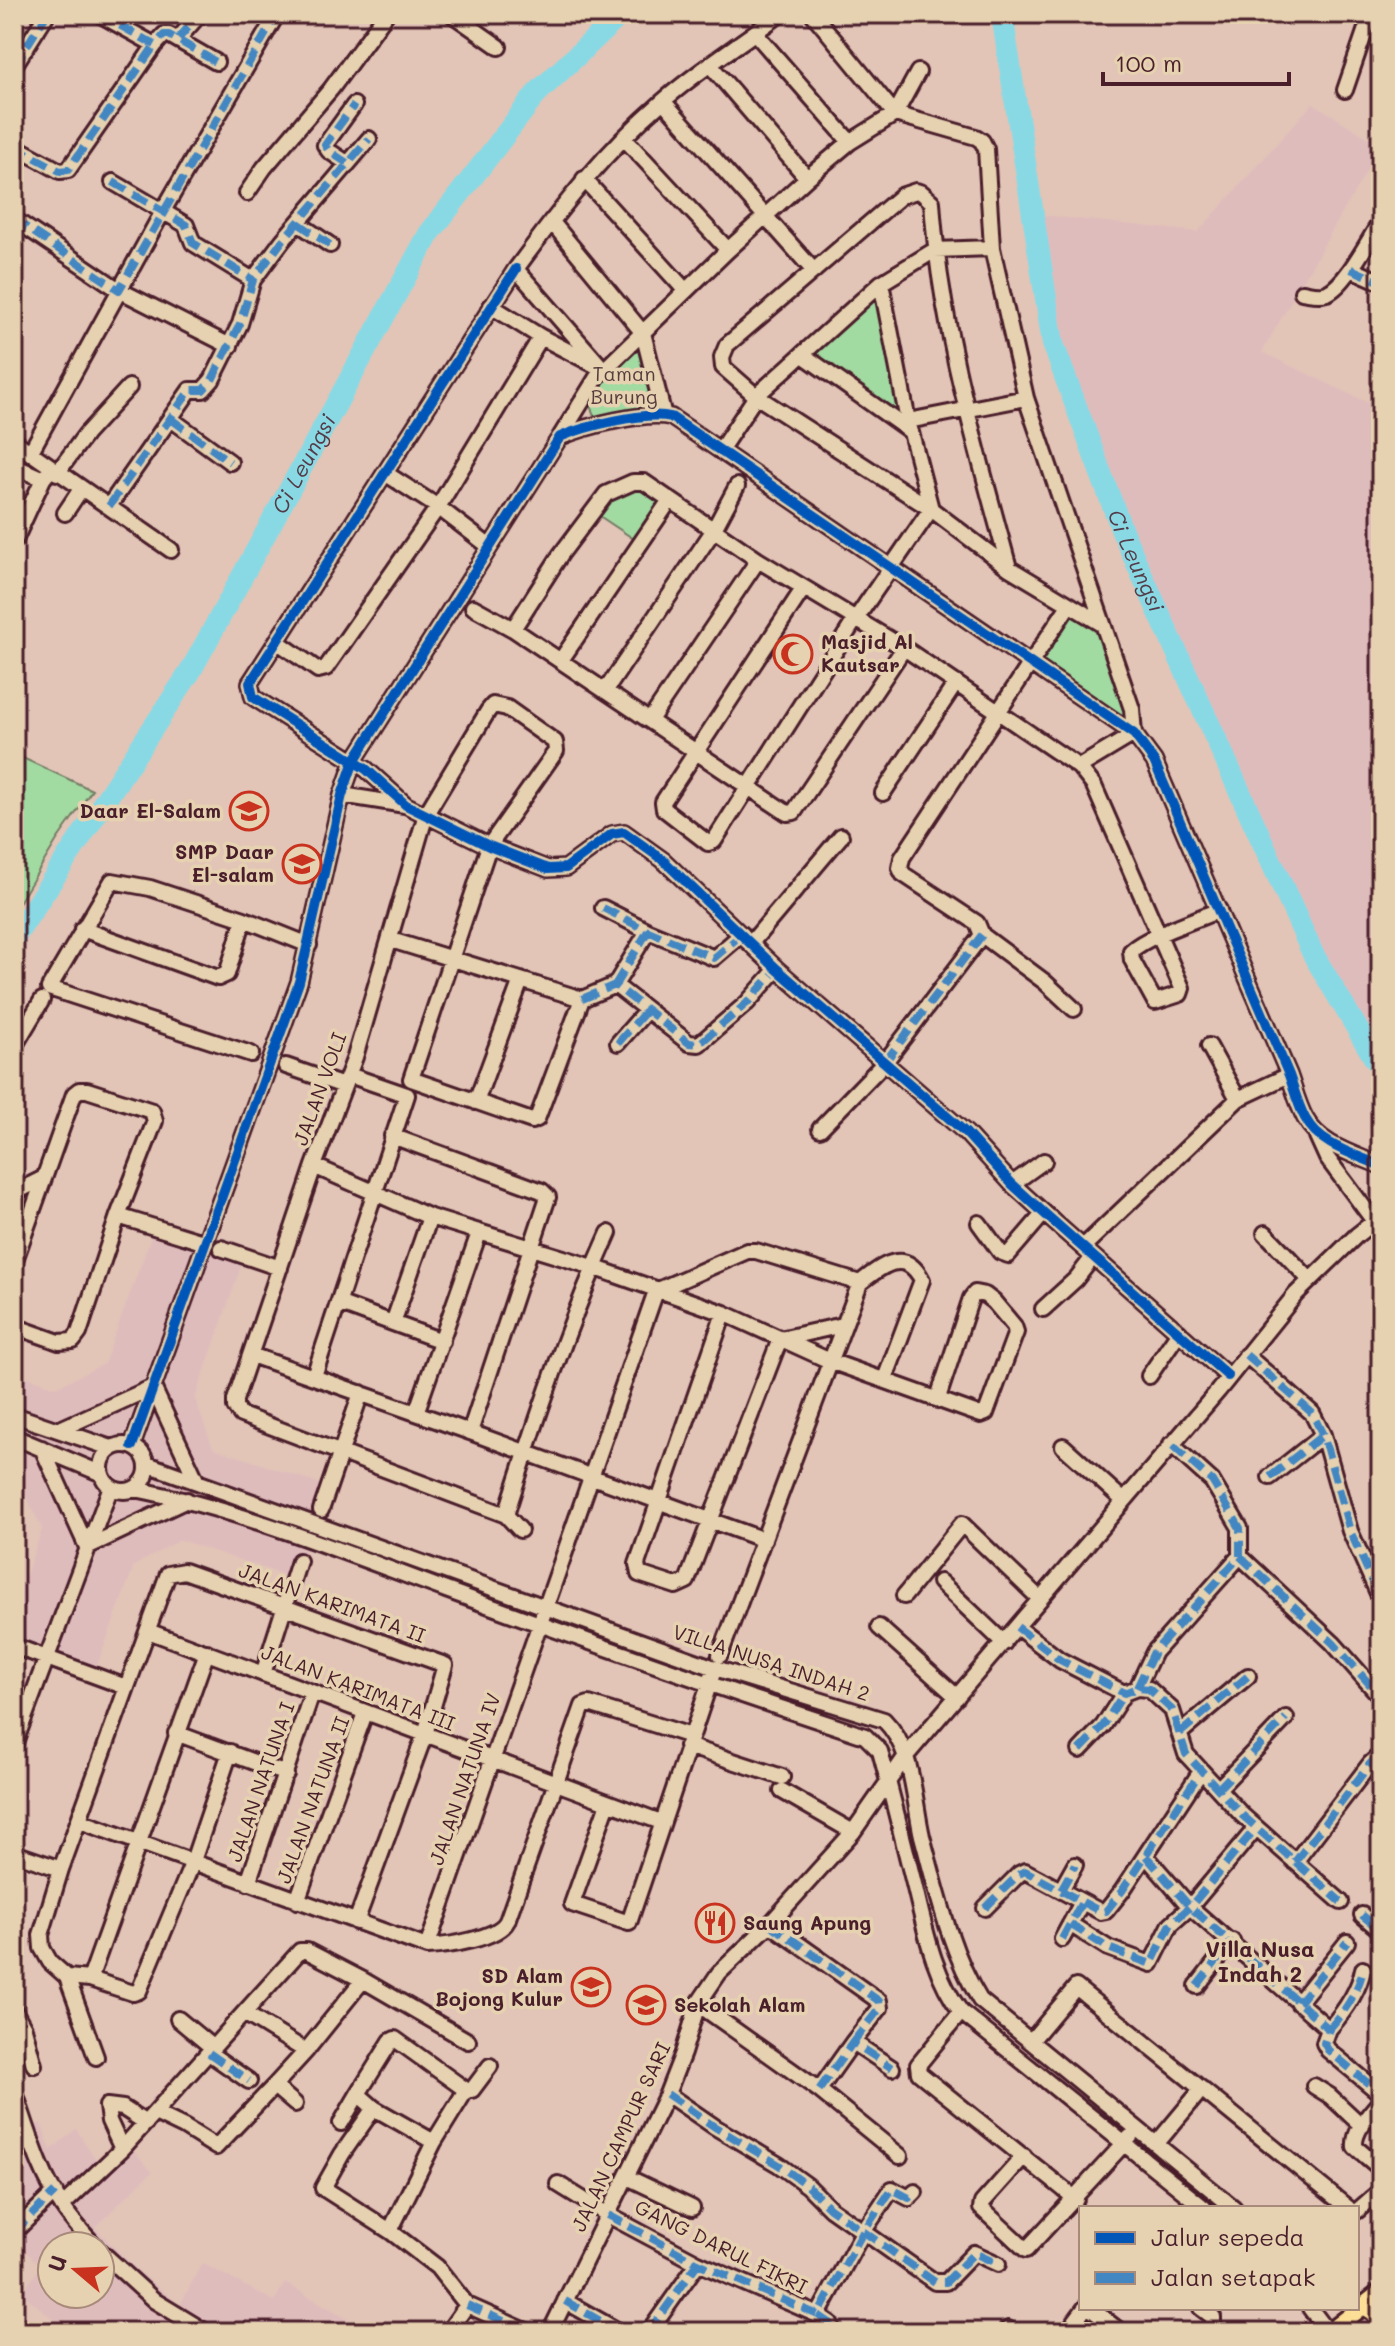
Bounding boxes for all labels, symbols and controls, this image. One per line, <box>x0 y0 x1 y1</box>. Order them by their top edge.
scale bar <box>1103 36 1289 86</box>
text: 100 m <box>1115 47 1182 78</box>
park label: Taman Burung <box>590 360 658 409</box>
water label: Ci Leungsi <box>264 409 342 519</box>
water label: Ci Leungsi <box>1102 505 1172 617</box>
place label: Masjid Al Kautsar <box>821 628 913 677</box>
mosque icon: Masjid Al Kautsar <box>772 633 814 675</box>
school or university icon: Daar El-Salam <box>228 790 270 832</box>
place label: Daar El-Salam <box>79 797 221 823</box>
place label: SMP Daar El-salam <box>175 838 274 887</box>
school or university icon: SMP Daar El-salam <box>281 843 323 885</box>
street label: JALAN VOLI <box>287 1028 352 1149</box>
street label: JALAN KARIMATA II <box>236 1556 429 1648</box>
street label: VILLA NUSA INDAH 2 <box>670 1618 873 1706</box>
street label: JALAN KARIMATA III <box>258 1638 459 1736</box>
street label: JALAN NATUNA IV <box>422 1689 506 1868</box>
street label: JALAN NATUNA I <box>221 1698 300 1865</box>
street label: JALAN NATUNA II <box>270 1712 354 1887</box>
restaurant icon: Saung Apung <box>694 1902 736 1944</box>
place label: Saung Apung <box>743 1909 871 1935</box>
district label: Villa Nusa Indah 2 <box>1205 1934 1315 1988</box>
place label: SD Alam Bojong Kulur <box>435 1962 563 2011</box>
school or university icon: SD Alam Bojong Kulur <box>570 1966 612 2008</box>
school or university icon: Sekolah Alam <box>625 1984 667 2026</box>
place label: Sekolah Alam <box>674 1991 805 2017</box>
street label: JALAN CAMPUR SARI <box>565 2038 675 2235</box>
street label: GANG DARUL FIKRI <box>631 2193 812 2299</box>
legend <box>1079 2206 1359 2310</box>
text: Jalur sepeda <box>1151 2221 1304 2252</box>
north arrow <box>36 2230 116 2310</box>
text: U <box>40 2251 73 2275</box>
text: Jalan setapak <box>1151 2261 1316 2292</box>

